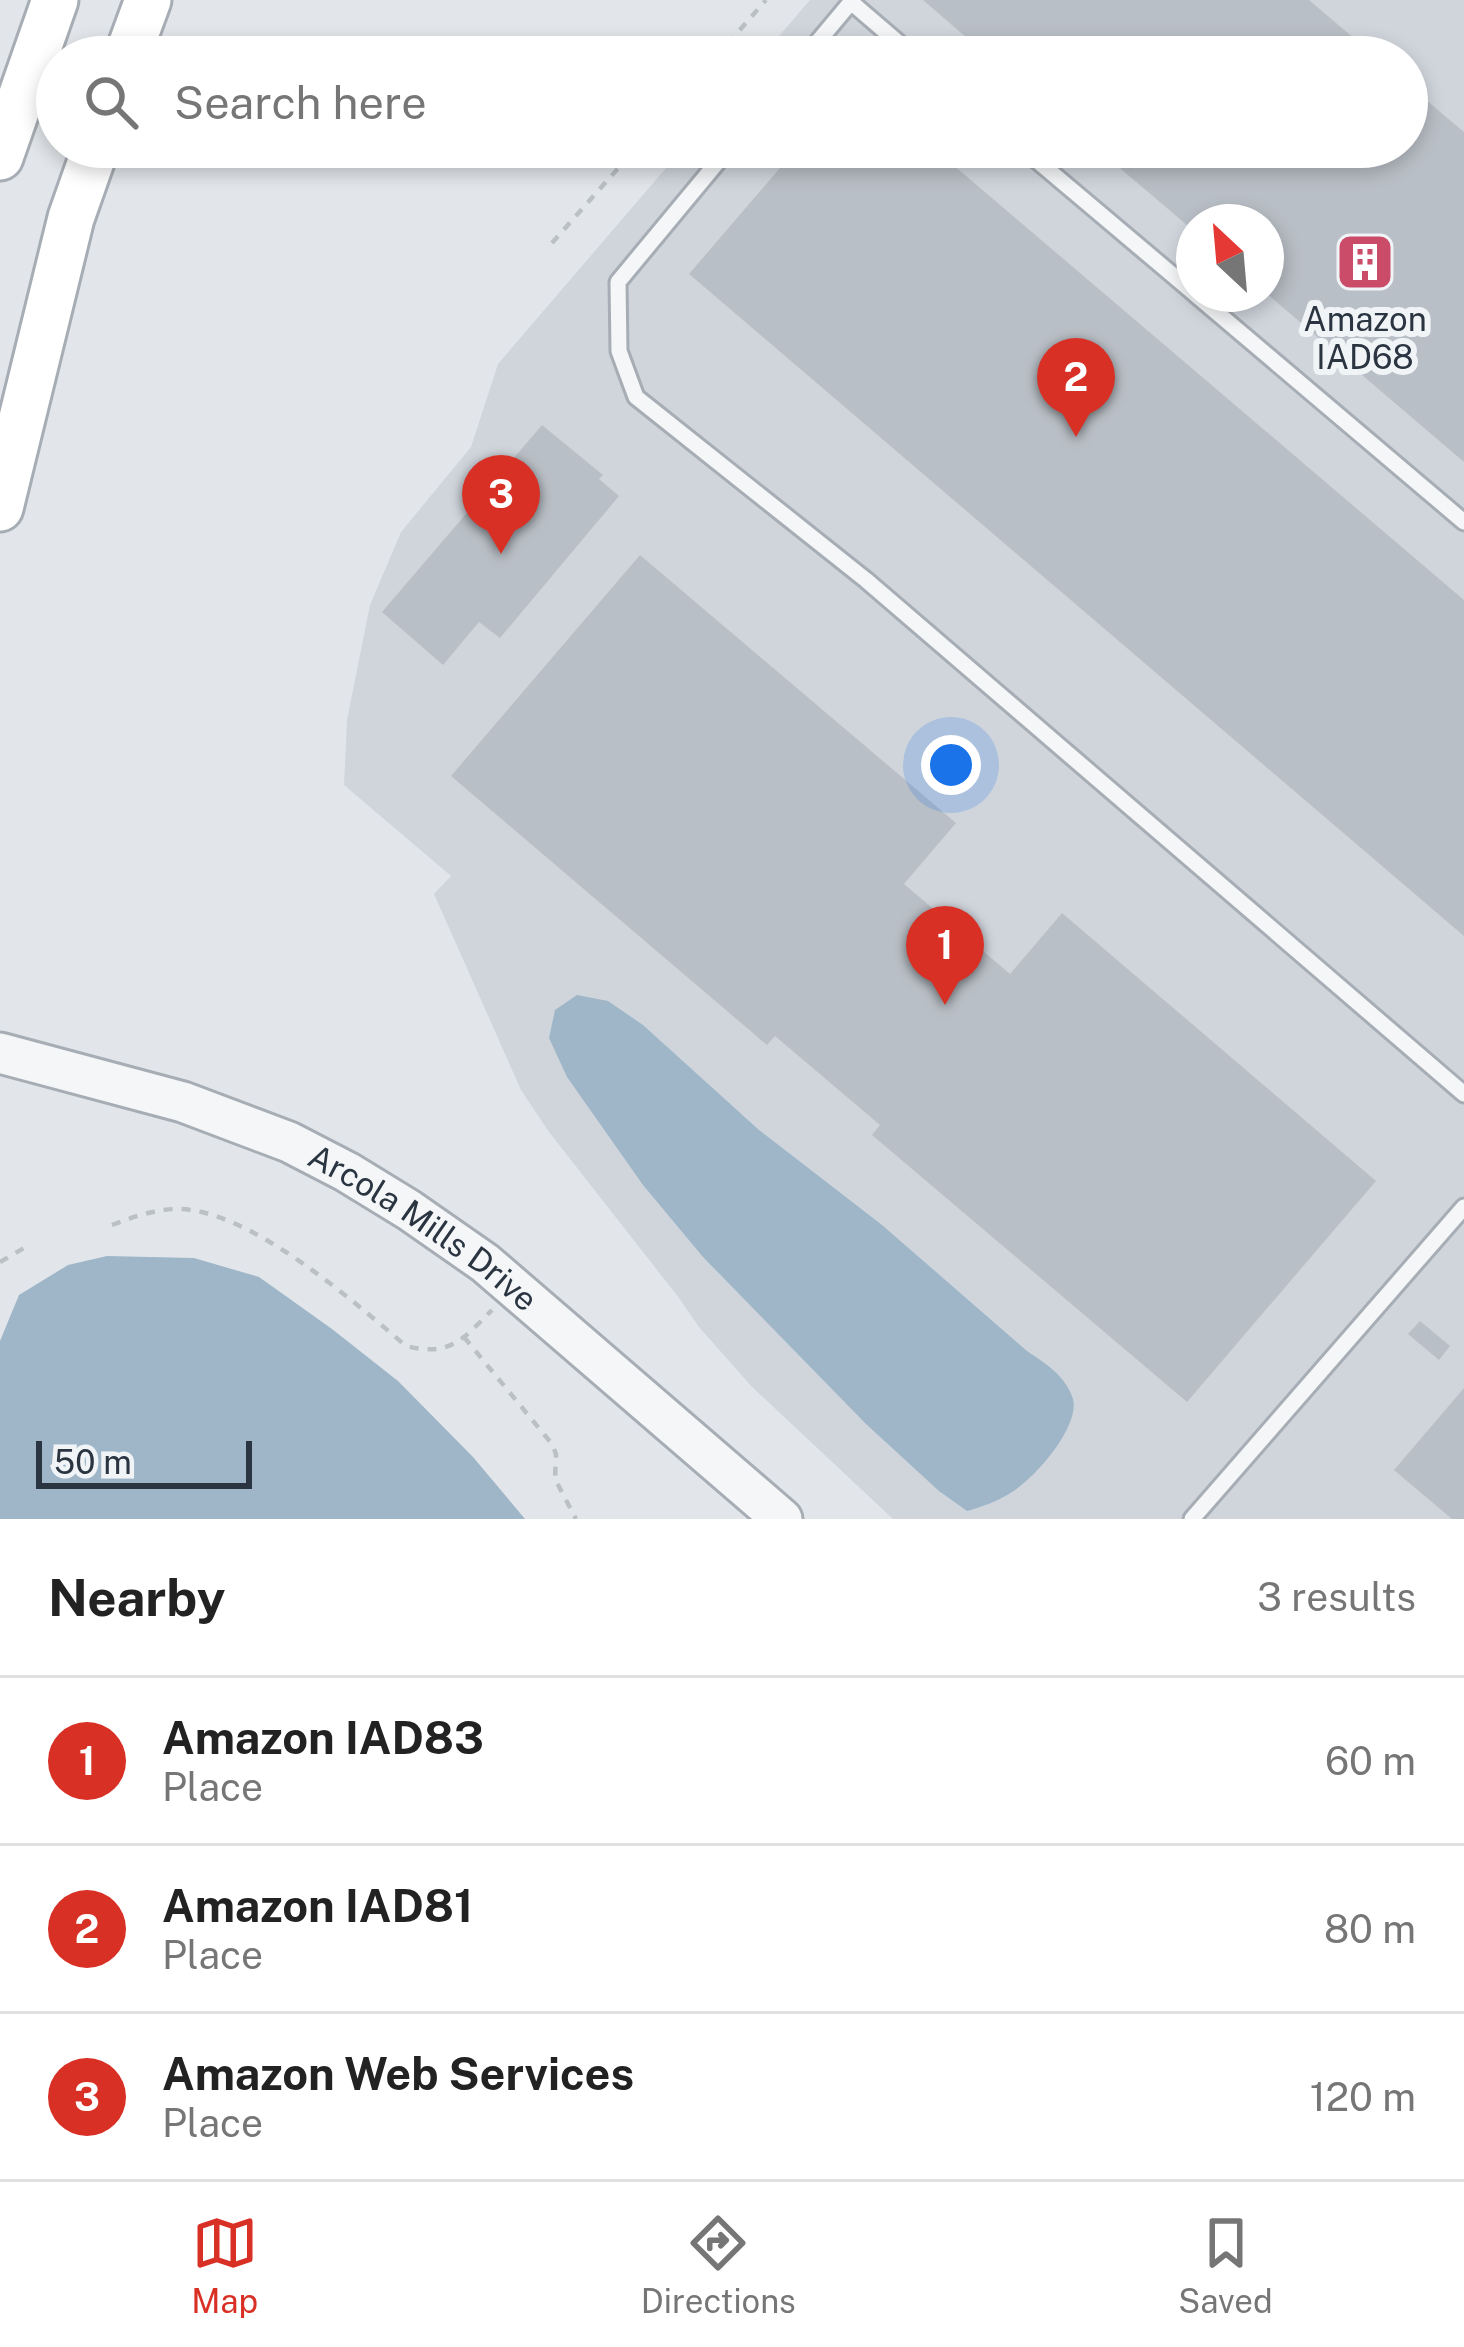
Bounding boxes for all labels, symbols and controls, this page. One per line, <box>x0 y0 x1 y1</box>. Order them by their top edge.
search box <box>36 36 1428 168</box>
icon: search <box>78 69 144 135</box>
text: Search here <box>174 76 427 129</box>
north arrow <box>1176 204 1284 312</box>
building icon: Amazon IAD68 <box>1334 231 1396 293</box>
place label: Amazon IAD68 <box>1303 300 1427 376</box>
pin: 2 <box>1037 338 1115 437</box>
pin: 3 <box>462 455 540 554</box>
your location <box>921 735 981 795</box>
pin: 1 <box>906 906 984 1005</box>
street label: Arcola Mills Drive <box>302 1137 545 1319</box>
scale bar <box>36 1435 252 1488</box>
text: 50 m <box>54 1443 132 1481</box>
text: Nearby <box>48 1568 225 1627</box>
text: 3 results <box>1257 1574 1416 1620</box>
text: Amazon IAD83 <box>162 1711 484 1764</box>
text: 1 <box>79 1738 95 1784</box>
text: 60 m <box>1325 1738 1416 1784</box>
text: Place <box>162 1764 263 1810</box>
text: Amazon IAD81 <box>162 1879 473 1932</box>
text: 2 <box>75 1906 99 1952</box>
text: 80 m <box>1324 1906 1416 1952</box>
text: Place <box>162 1932 263 1978</box>
text: Amazon Web Services <box>162 2047 634 2100</box>
text: 3 <box>74 2074 100 2120</box>
text: 120 m <box>1310 2074 1416 2120</box>
text: Place <box>162 2100 263 2146</box>
tab: Map <box>191 2210 258 2320</box>
tab: Directions <box>641 2210 796 2320</box>
tab: Saved <box>1178 2210 1273 2320</box>

